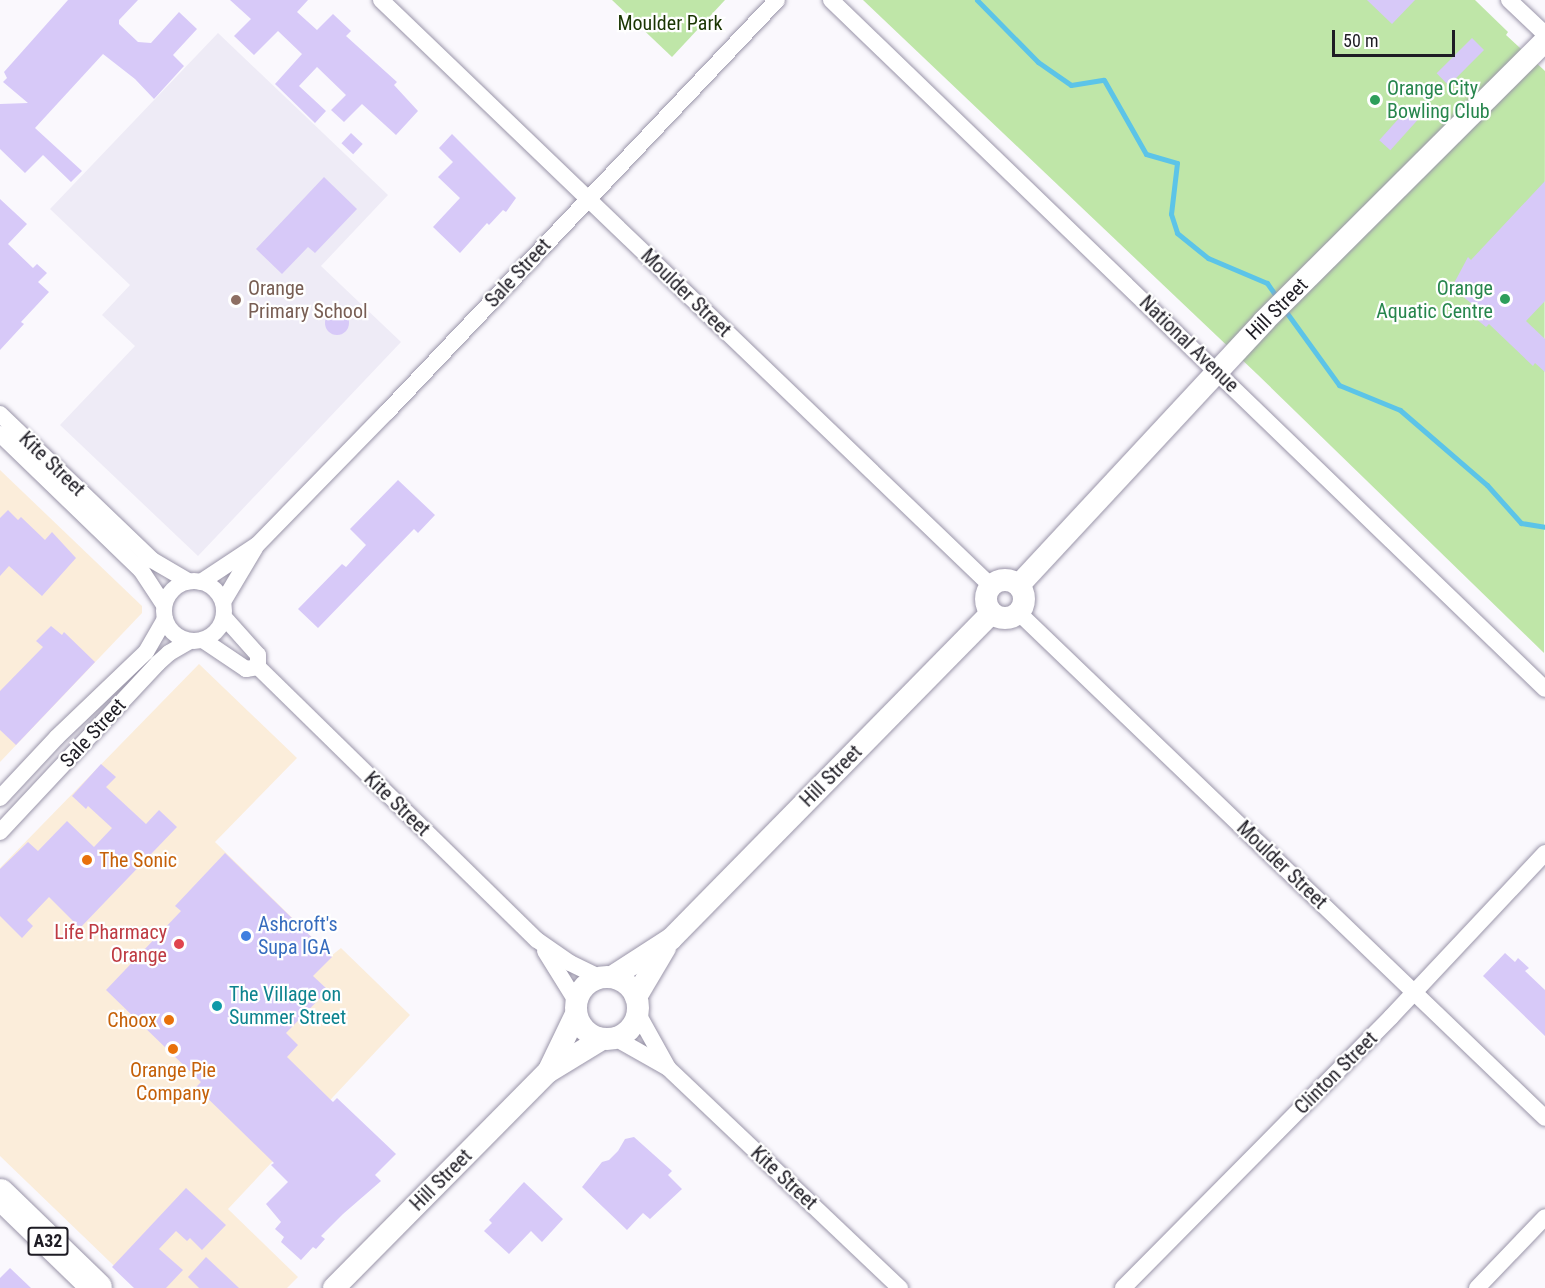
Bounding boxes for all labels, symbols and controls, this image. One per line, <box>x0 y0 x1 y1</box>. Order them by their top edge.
park label: Moulder Park <box>617 11 723 35</box>
scale bar <box>1335 18 1458 56</box>
text: 50 m <box>1343 30 1378 51</box>
place label: Orange City Bowling Club <box>1387 77 1490 124</box>
marker: Orange City Bowling Club <box>1368 93 1382 107</box>
street label: Sale Street <box>480 234 556 312</box>
street label: Moulder Street <box>636 244 736 342</box>
street label: Hill Street <box>1241 273 1313 345</box>
place label: Orange Primary School <box>248 276 368 323</box>
place label: Orange Aquatic Centre <box>1376 276 1493 323</box>
street label: National Avenue <box>1134 291 1244 397</box>
marker: Orange Aquatic Centre <box>1498 292 1512 306</box>
marker: Orange Primary School <box>229 293 243 307</box>
street label: Kite Street <box>14 427 90 501</box>
street label: Sale Street <box>55 694 131 772</box>
street label: Hill Street <box>795 740 867 812</box>
street label: Kite Street <box>359 767 435 841</box>
street label: Moulder Street <box>1232 816 1332 914</box>
place label: The Sonic <box>99 848 177 872</box>
marker: The Sonic <box>80 853 94 867</box>
place label: Ashcroft's Supa IGA <box>258 912 338 959</box>
place label: Life Pharmacy Orange <box>54 921 167 968</box>
marker: Ashcroft's Supa IGA <box>239 929 253 943</box>
marker: Life Pharmacy Orange <box>172 937 186 951</box>
place label: The Village on Summer Street <box>229 982 346 1029</box>
marker: The Village on Summer Street <box>210 999 224 1013</box>
place label: Choox <box>107 1008 157 1032</box>
marker: Choox <box>162 1013 176 1027</box>
street label: Clinton Street <box>1290 1027 1382 1119</box>
marker: Orange Pie Company <box>166 1042 180 1056</box>
place label: Orange Pie Company <box>130 1058 216 1105</box>
street label: Kite Street <box>746 1141 822 1215</box>
street label: Hill Street <box>405 1144 477 1216</box>
road number: A32 <box>27 1226 69 1256</box>

